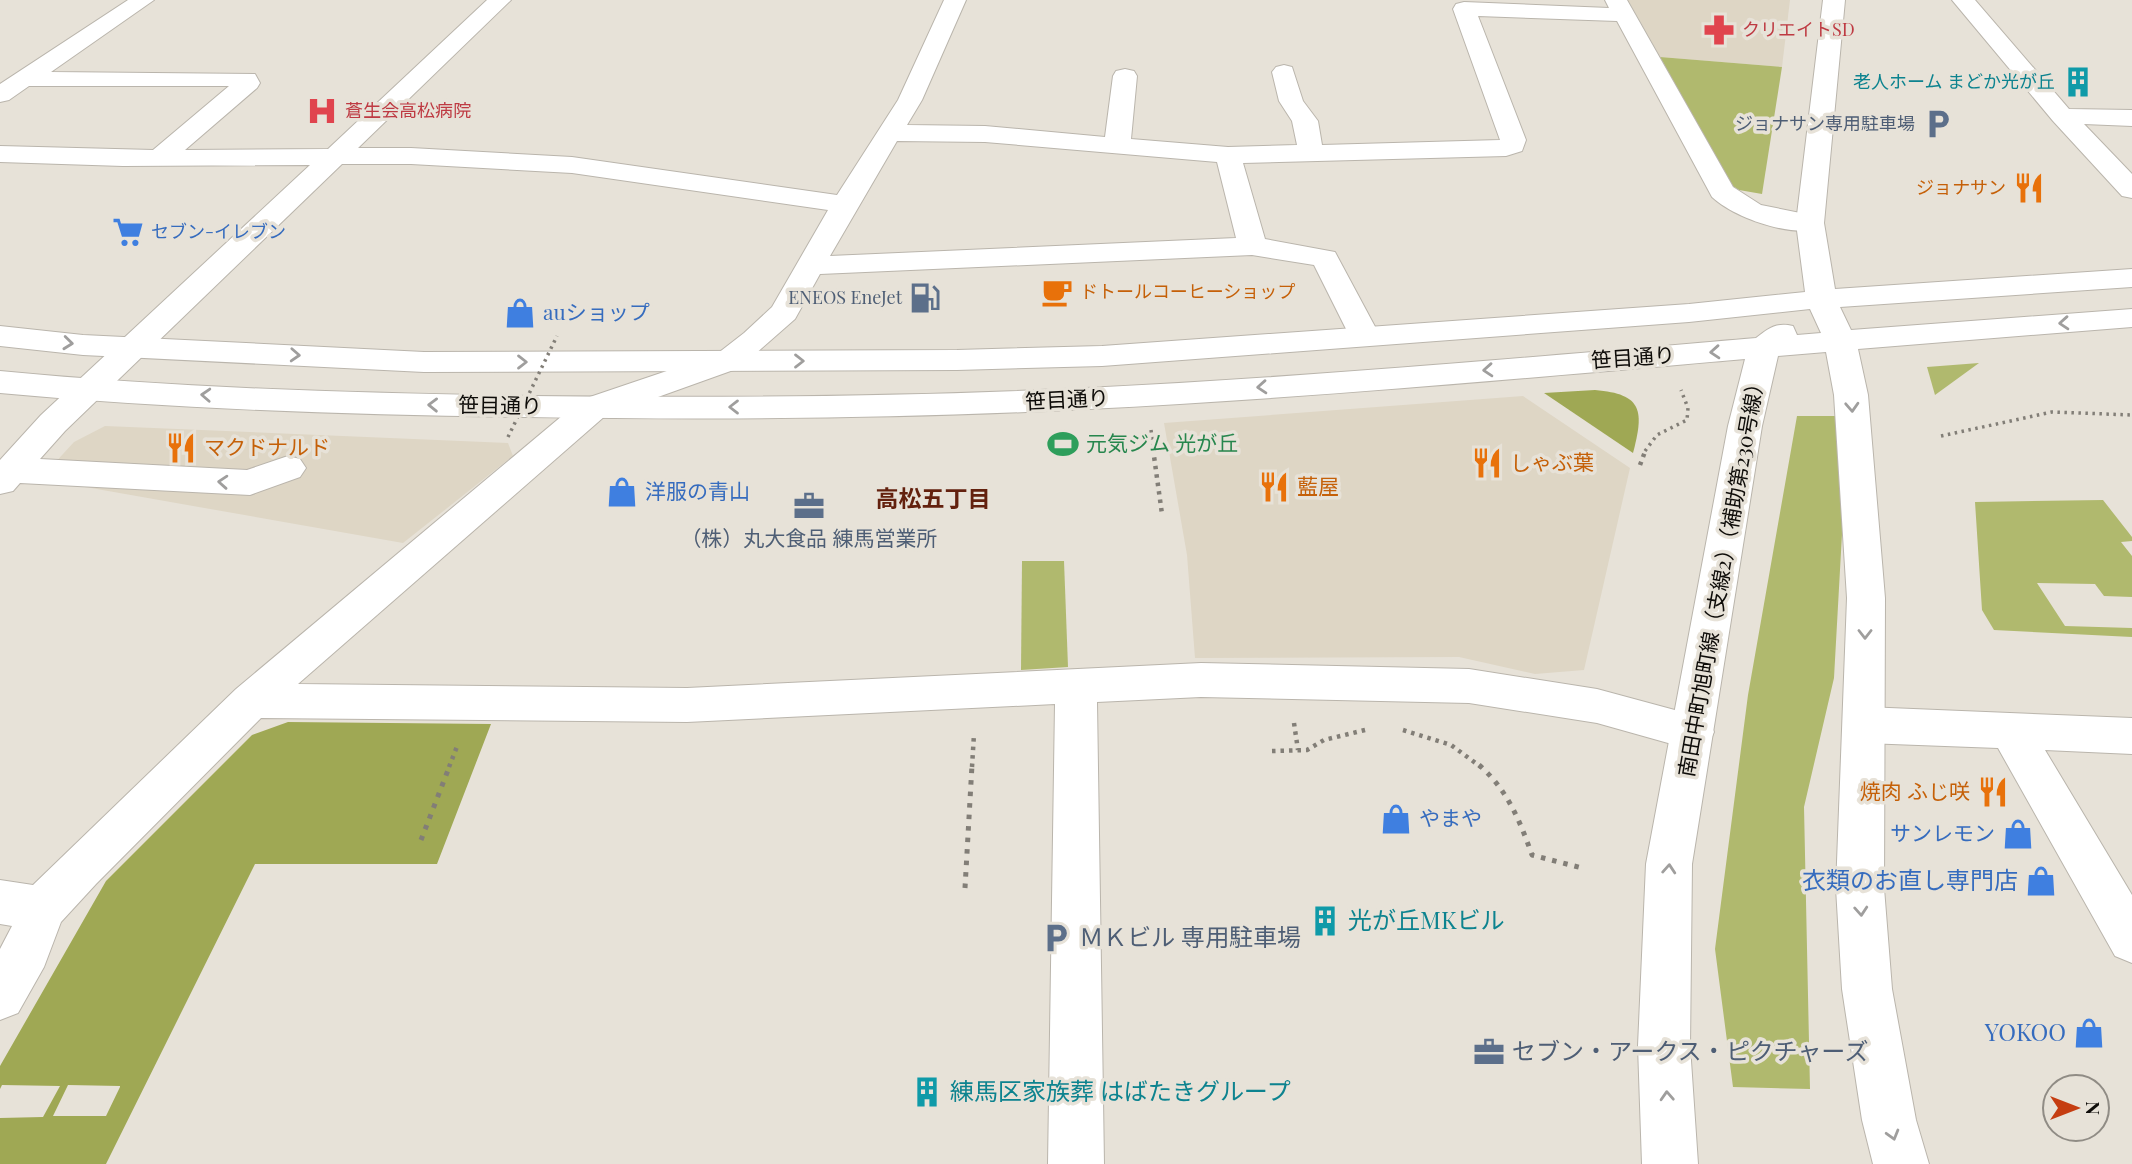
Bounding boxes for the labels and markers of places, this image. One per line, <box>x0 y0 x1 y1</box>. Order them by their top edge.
pharmacy icon: クリエイトSD <box>1702 13 1736 47</box>
place label: クリエイトSD <box>1742 17 1855 41</box>
building icon: 老人ホーム まどか光が丘 <box>2061 65 2095 99</box>
place label: 老人ホーム まどか光が丘 <box>1853 69 2055 93</box>
hospital icon: 蒼生会高松病院 <box>305 94 339 128</box>
place label: 蒼生会高松病院 <box>345 98 471 122</box>
parking icon: ジョナサン専用駐車場 <box>1921 107 1955 141</box>
place label: ジョナサン専用駐車場 <box>1735 111 1915 135</box>
restaurant icon: ジョナサン <box>2012 171 2046 205</box>
place label: ジョナサン <box>1916 175 2006 199</box>
supermarket icon: セブン-イレブン <box>111 215 145 249</box>
place label: セブン-イレブン <box>151 219 286 243</box>
cafe icon: ドトールコーヒーショップ <box>1040 275 1074 309</box>
place label: ドトールコーヒーショップ <box>1080 279 1295 303</box>
fuel station icon: ENEOS EneJet <box>908 281 942 315</box>
place label: ENEOS EneJet <box>788 285 903 309</box>
shop icon: auショップ <box>503 296 537 330</box>
place label: auショップ <box>543 297 650 325</box>
sports icon: 元気ジム 光が丘 <box>1046 427 1080 461</box>
place label: 元気ジム 光が丘 <box>1086 428 1238 456</box>
restaurant icon: マクドナルド <box>164 431 198 465</box>
place label: マクドナルド <box>204 432 330 460</box>
restaurant icon: しゃぶ葉 <box>1470 446 1504 480</box>
place label: しゃぶ葉 <box>1510 447 1594 475</box>
restaurant icon: 藍屋 <box>1257 470 1291 504</box>
place label: 藍屋 <box>1297 471 1339 499</box>
shop icon: 洋服の青山 <box>605 475 639 509</box>
place label: 洋服の青山 <box>645 476 750 504</box>
office icon: （株）丸大食品 練馬営業所 <box>792 489 826 523</box>
place label: （株）丸大食品 練馬営業所 <box>680 523 938 551</box>
restaurant icon: 焼肉 ふじ咲 <box>1976 775 2010 809</box>
place label: 焼肉 ふじ咲 <box>1860 776 1970 804</box>
shop icon: やまや <box>1379 802 1413 836</box>
place label: やまや <box>1419 803 1482 831</box>
shop icon: サンレモン <box>2001 817 2035 851</box>
place label: サンレモン <box>1890 818 1995 846</box>
place label: 衣類のお直し専門店 <box>1802 863 2018 895</box>
shop icon: 衣類のお直し専門店 <box>2024 864 2058 898</box>
place label: 光が丘MKビル <box>1348 903 1505 935</box>
building icon: 光が丘MKビル <box>1308 904 1342 938</box>
place label: ＭＫビル 専用駐車場 <box>1079 920 1301 952</box>
parking icon: ＭＫビル 専用駐車場 <box>1039 921 1073 955</box>
place label: YOKOO <box>1984 1015 2066 1047</box>
shop icon: YOKOO <box>2072 1016 2106 1050</box>
place label: セブン・アークス・ピクチャーズ <box>1512 1034 1868 1066</box>
office icon: セブン・アークス・ピクチャーズ <box>1472 1035 1506 1069</box>
place label: 練馬区家族葬 はばたきグループ <box>950 1074 1291 1106</box>
building icon: 練馬区家族葬 はばたきグループ <box>910 1075 944 1109</box>

